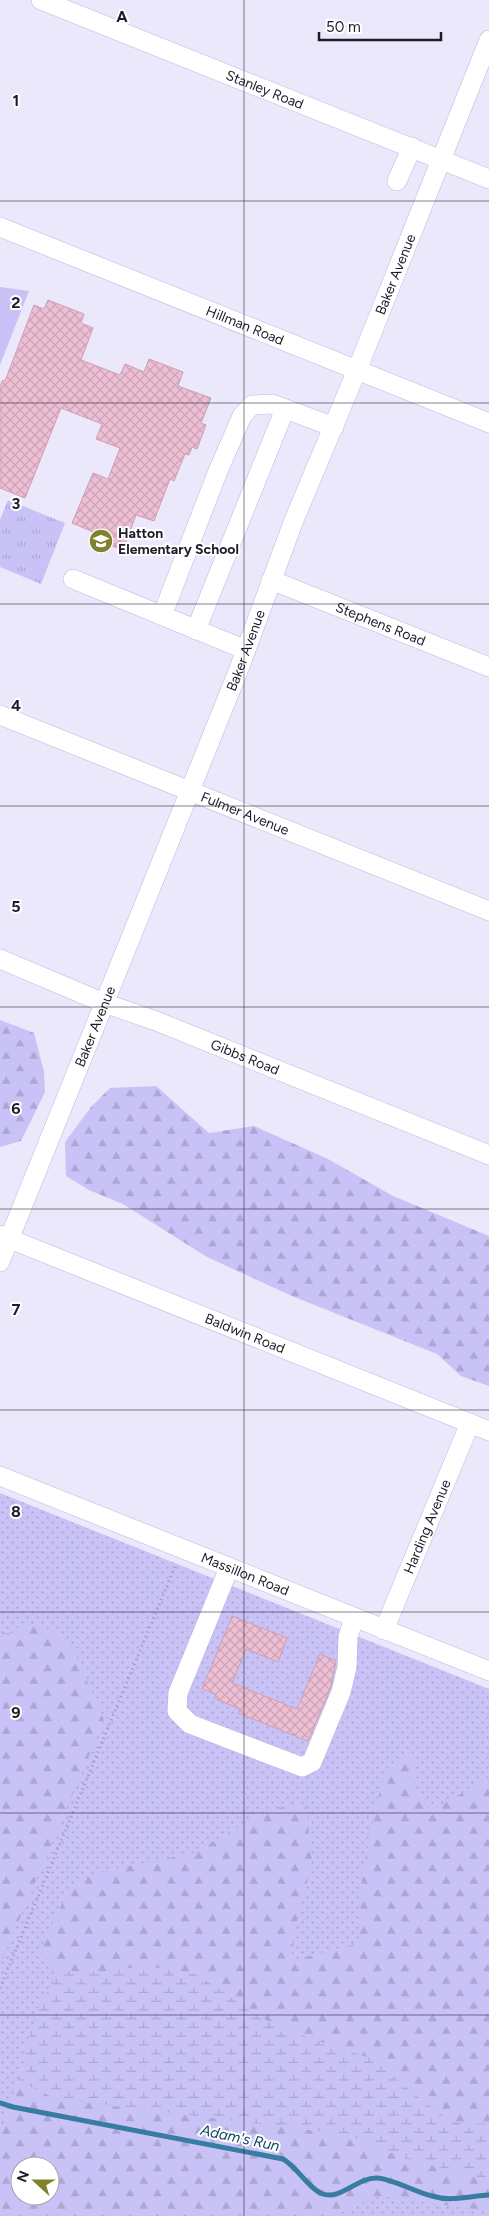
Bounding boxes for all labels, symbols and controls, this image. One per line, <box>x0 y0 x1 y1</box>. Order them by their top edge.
text: A <box>116 7 128 26</box>
scale bar <box>319 10 442 42</box>
text: 50 m <box>326 18 361 36</box>
street label: Stanley Road <box>223 67 306 113</box>
text: 1 <box>13 91 19 110</box>
street label: Baker Avenue <box>372 231 420 317</box>
text: 2 <box>11 293 21 312</box>
street label: Hillman Road <box>203 302 286 349</box>
text: 3 <box>12 494 21 513</box>
place label: Hatton Elementary School <box>118 525 239 558</box>
school or university icon: Hatton Elementary School <box>88 528 114 554</box>
street label: Stephens Road <box>333 599 428 650</box>
street label: Baker Avenue <box>223 607 269 694</box>
text: 4 <box>11 696 21 715</box>
street label: Fulmer Avenue <box>198 788 292 839</box>
text: 5 <box>11 897 21 916</box>
street label: Baker Avenue <box>72 983 119 1069</box>
street label: Gibbs Road <box>208 1036 282 1079</box>
text: 6 <box>11 1099 21 1118</box>
text: 7 <box>12 1300 21 1319</box>
street label: Baldwin Road <box>202 1310 287 1357</box>
street label: Harding Avenue <box>400 1477 455 1577</box>
text: 8 <box>11 1502 21 1521</box>
street label: Massillon Road <box>199 1549 291 1599</box>
text: 9 <box>11 1703 21 1722</box>
water label: Adam's Run <box>198 2121 281 2155</box>
north arrow <box>10 2156 60 2206</box>
text: N <box>13 2168 33 2185</box>

